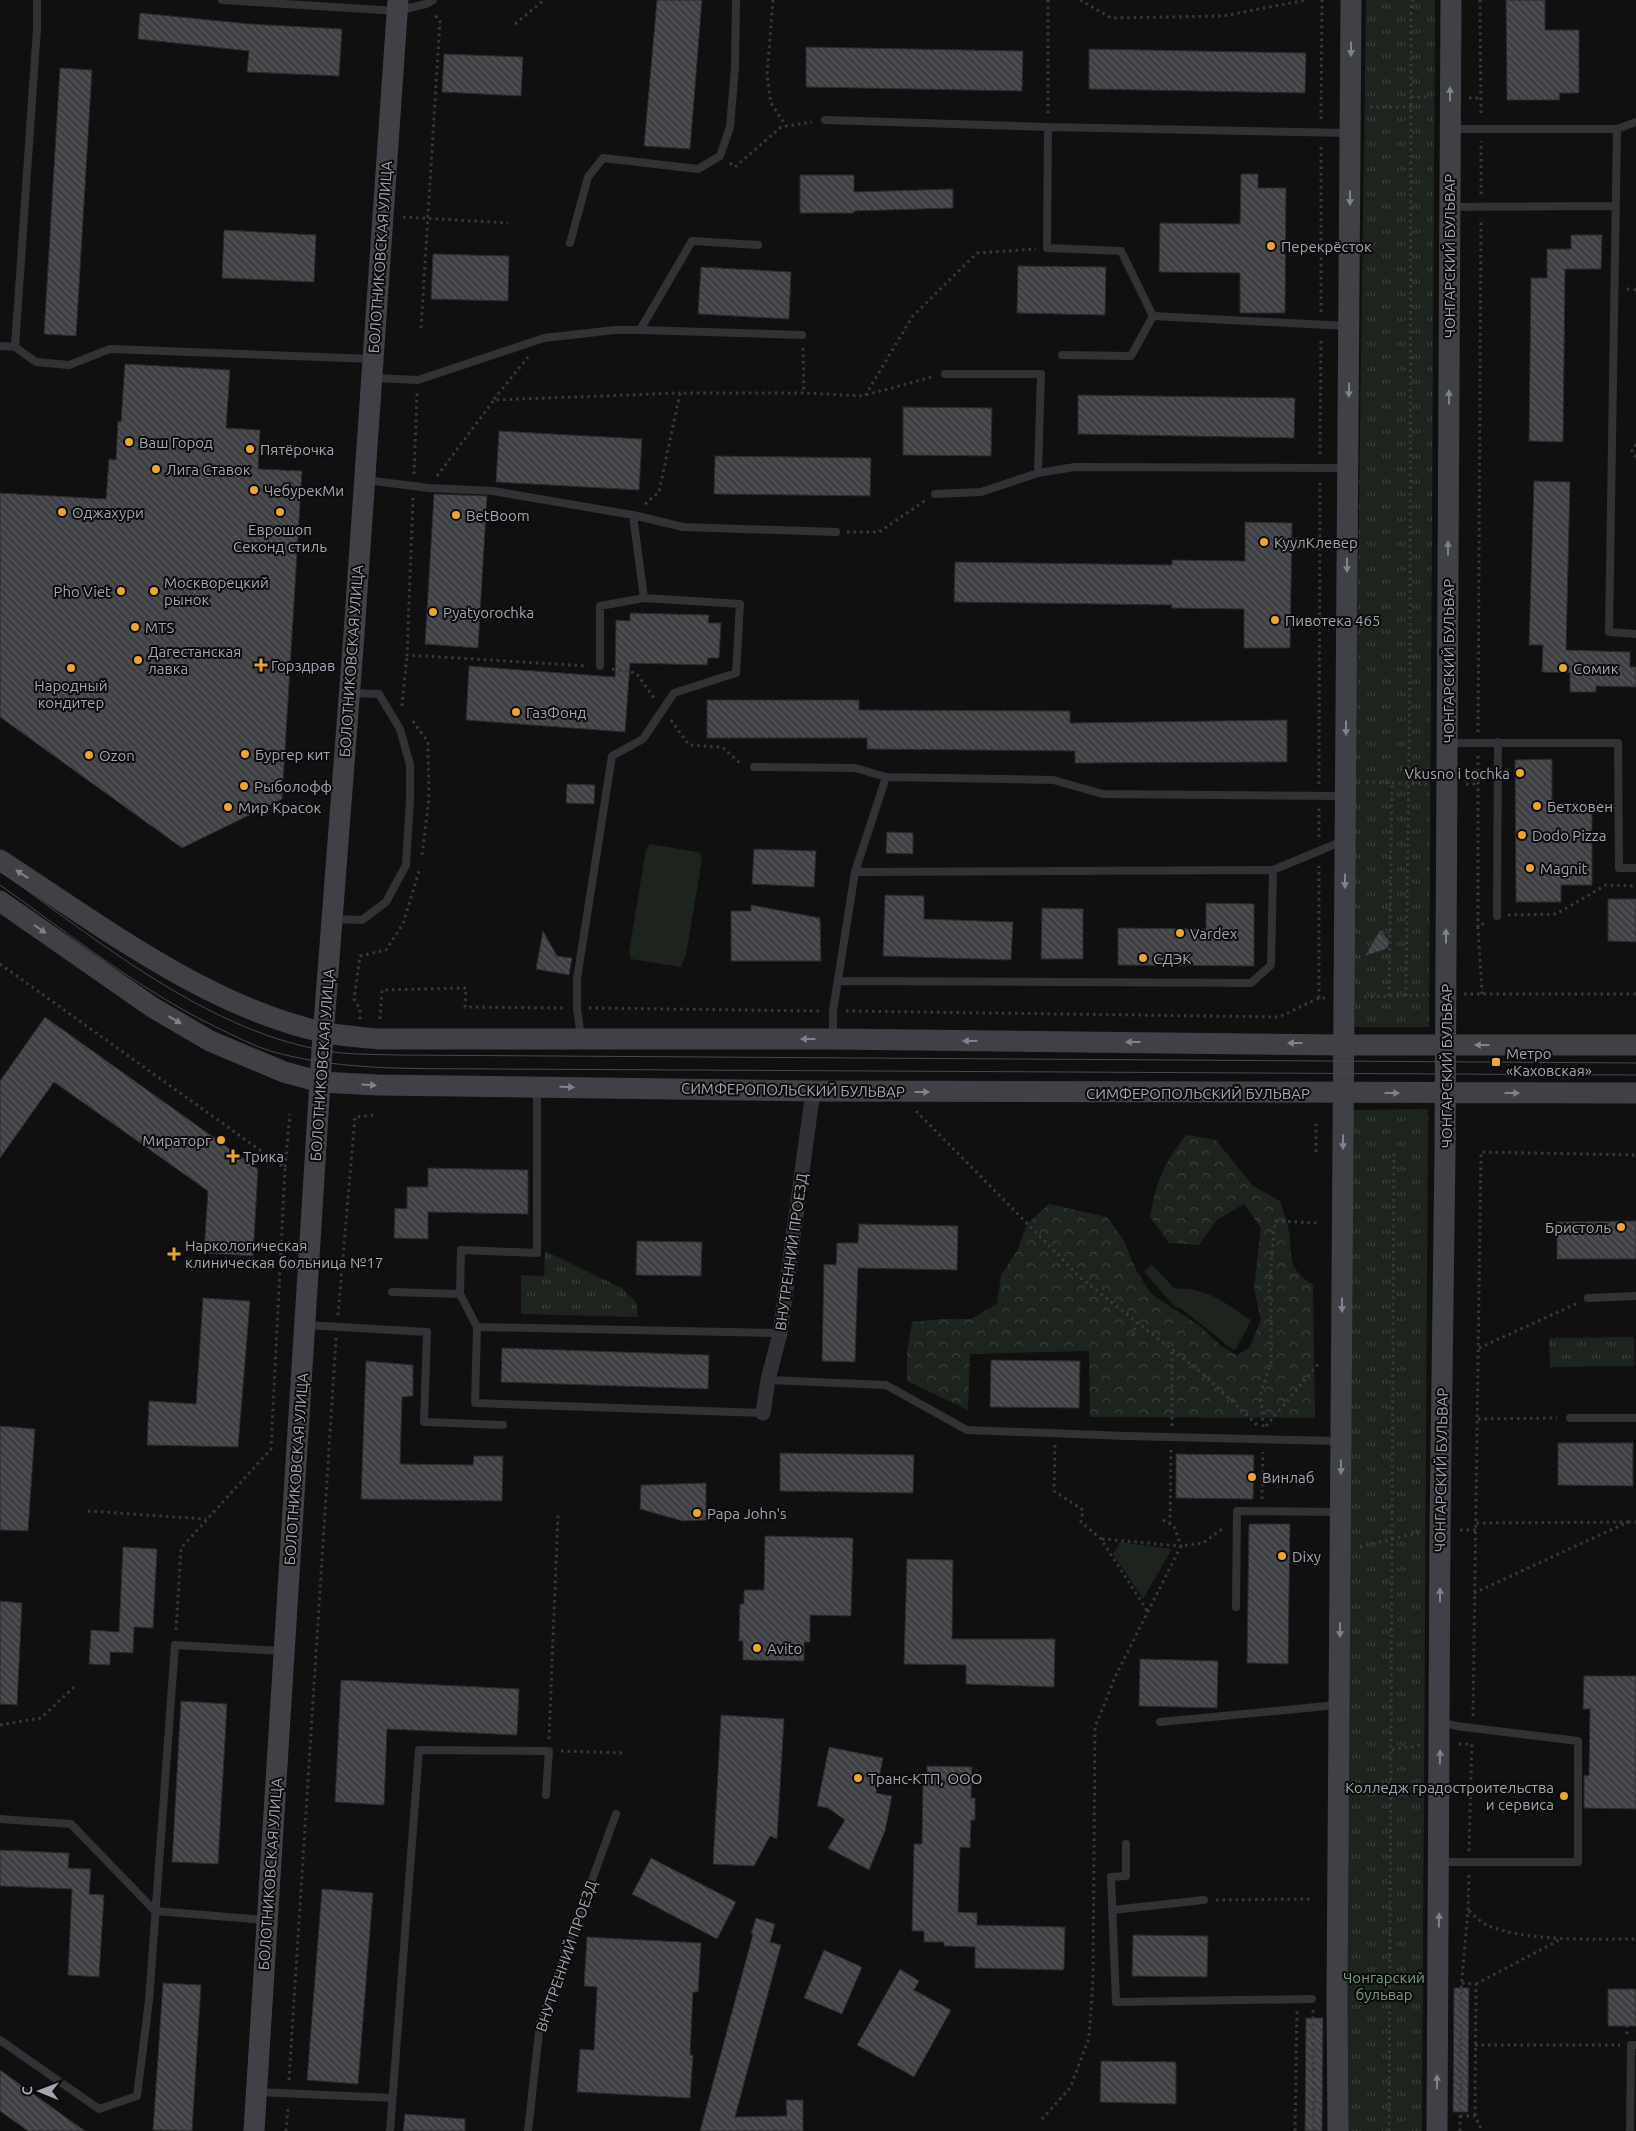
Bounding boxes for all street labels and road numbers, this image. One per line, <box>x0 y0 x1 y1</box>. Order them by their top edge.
street label: БОЛОТНИКОВСКАЯ УЛИЦА <box>365 160 395 354</box>
street label: ЧОНГАРСКИЙ БУЛЬВАР <box>1441 174 1458 338</box>
street label: БОЛОТНИКОВСКАЯ УЛИЦА <box>336 564 366 758</box>
street label: ЧОНГАРСКИЙ БУЛЬВАР <box>1440 579 1457 743</box>
street label: БОЛОТНИКОВСКАЯ УЛИЦА <box>307 968 337 1162</box>
street label: ЧОНГАРСКИЙ БУЛЬВАР <box>1438 984 1455 1148</box>
street label: СИМФЕРОПОЛЬСКИЙ БУЛЬВАР <box>681 1080 905 1100</box>
street label: СИМФЕРОПОЛЬСКИЙ БУЛЬВАР <box>1086 1085 1310 1102</box>
street label: ВНУТРЕННИЙ ПРОЕЗД <box>772 1172 810 1332</box>
street label: БОЛОТНИКОВСКАЯ УЛИЦА <box>281 1372 311 1566</box>
street label: ЧОНГАРСКИЙ БУЛЬВАР <box>1431 1388 1451 1552</box>
street label: БОЛОТНИКОВСКАЯ УЛИЦА <box>255 1777 285 1971</box>
street label: ВНУТРЕННИЙ ПРОЕЗД <box>532 1878 600 2034</box>

